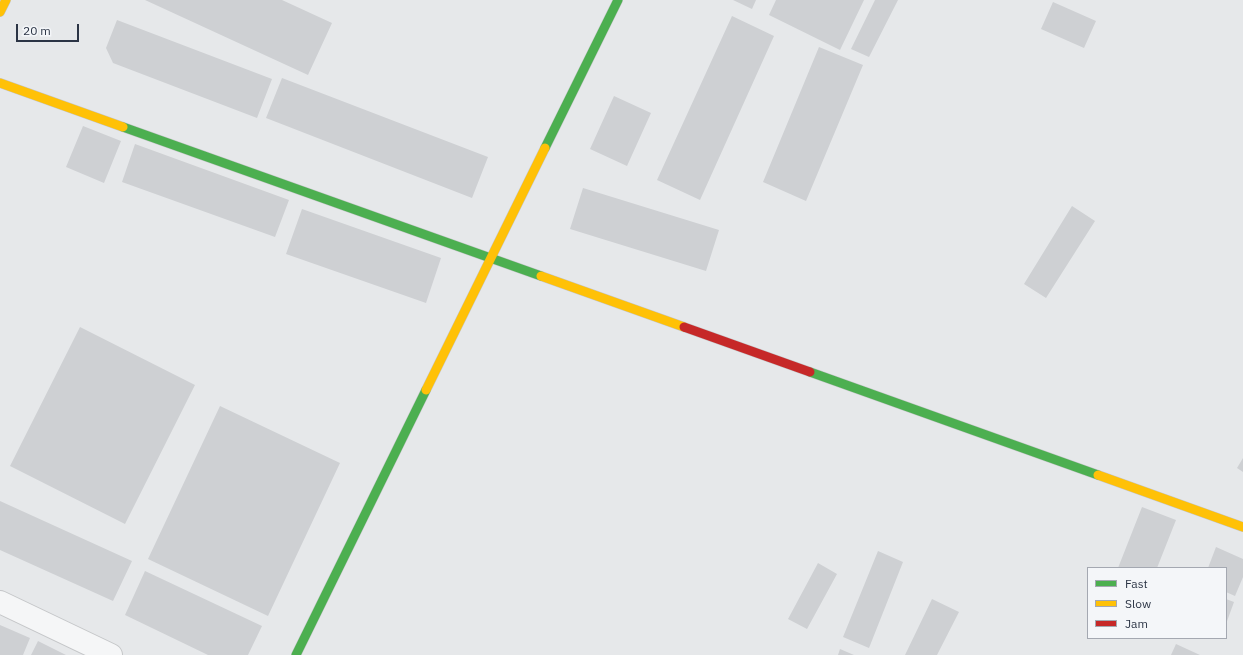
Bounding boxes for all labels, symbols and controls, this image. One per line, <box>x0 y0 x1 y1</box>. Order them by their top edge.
scale bar <box>18 16 81 42</box>
text: 20 m <box>23 23 51 38</box>
legend <box>1087 567 1227 639</box>
text: Fast <box>1125 576 1148 591</box>
text: Slow <box>1125 596 1151 611</box>
text: Jam <box>1125 616 1148 631</box>

